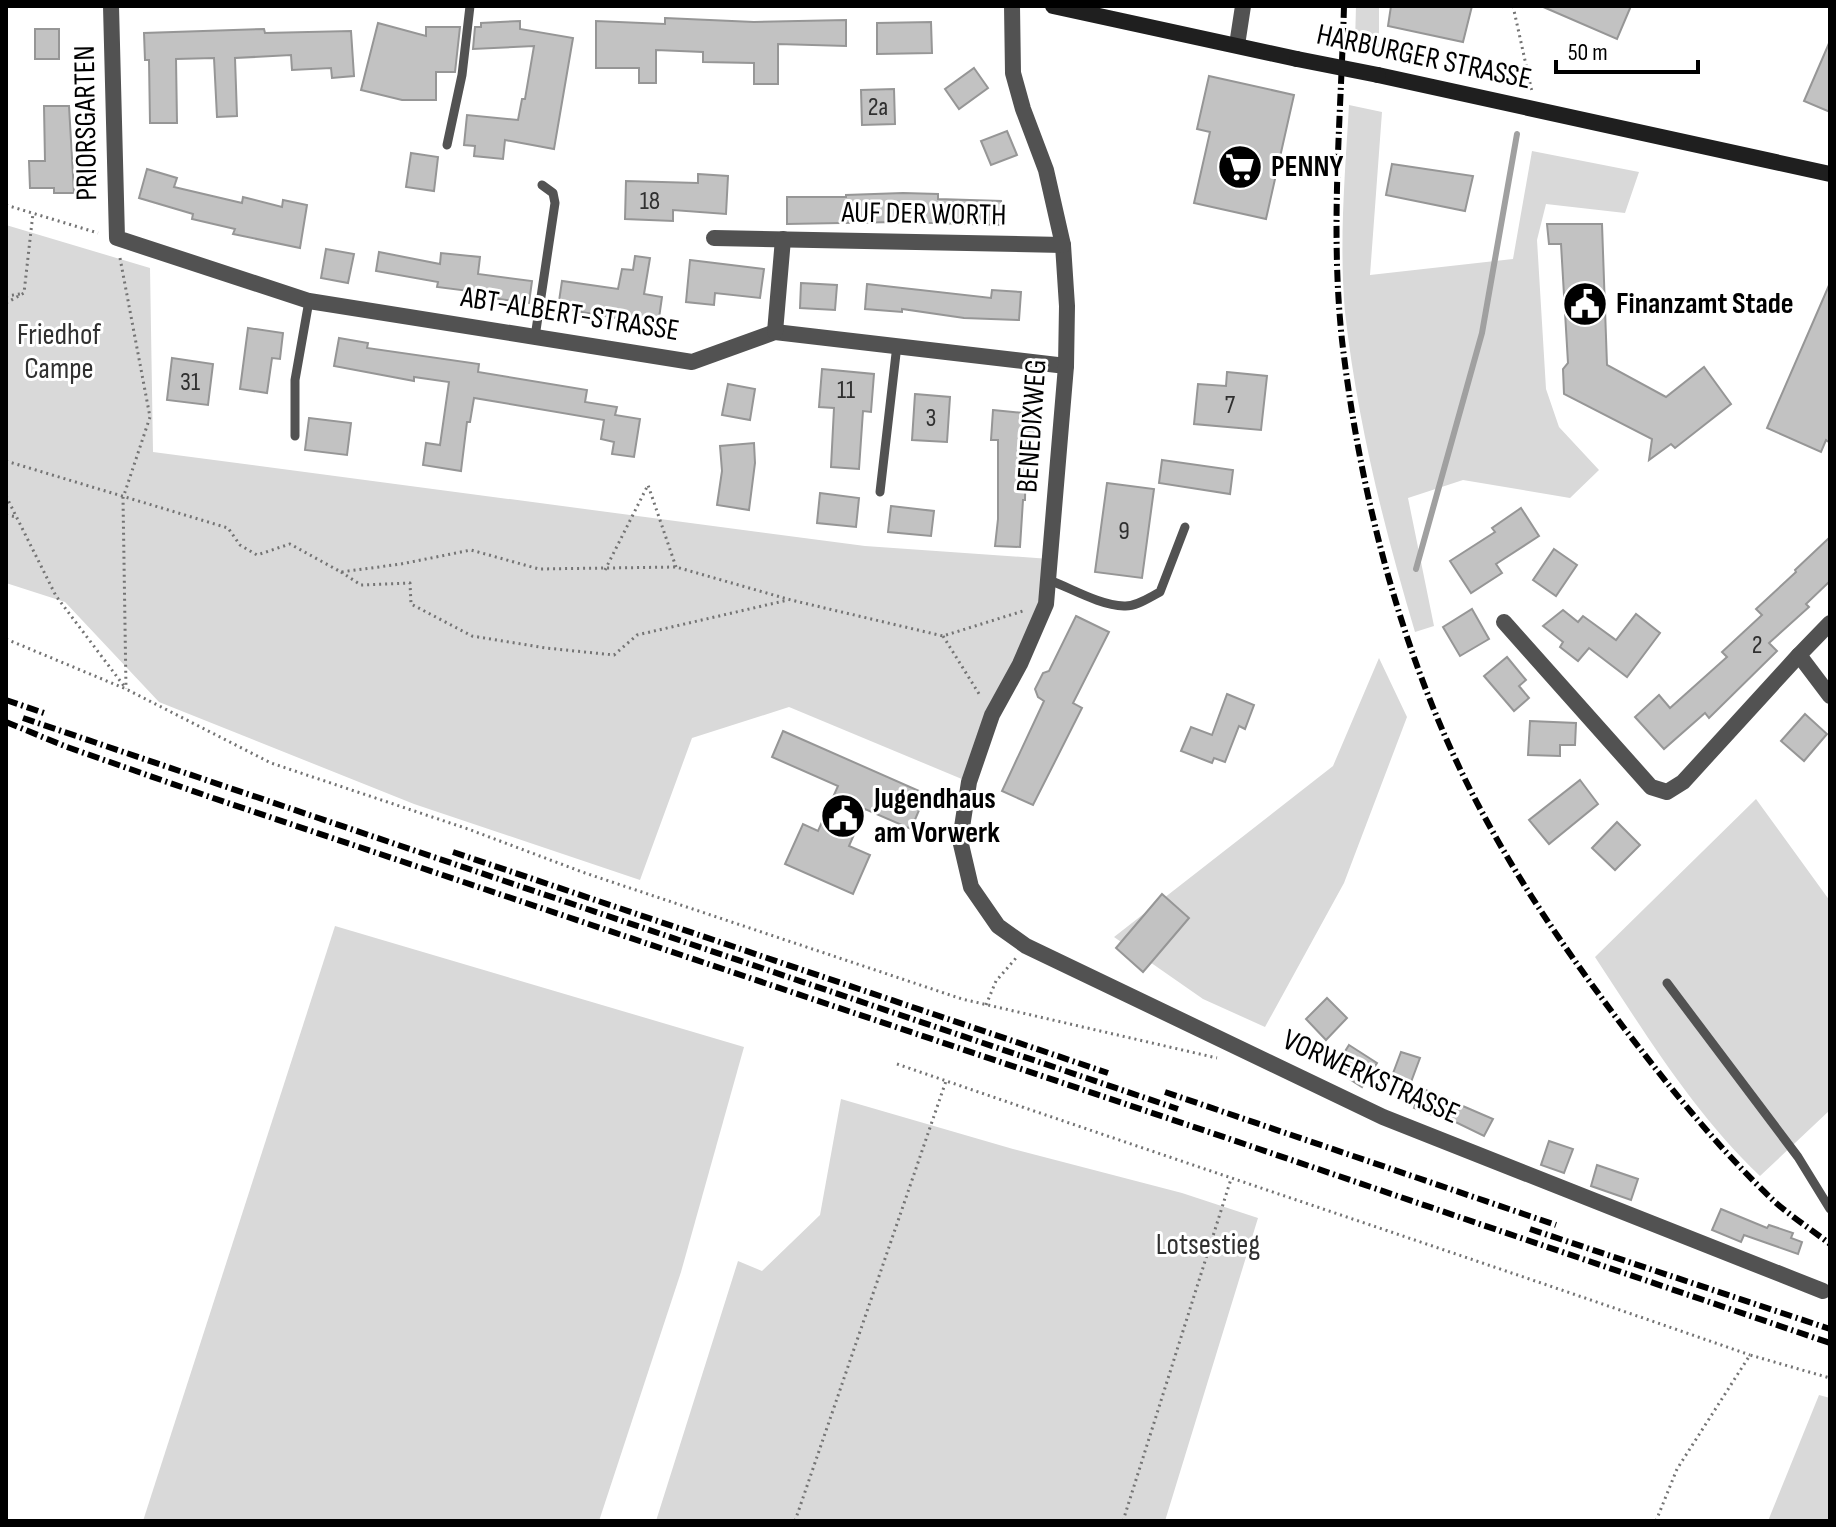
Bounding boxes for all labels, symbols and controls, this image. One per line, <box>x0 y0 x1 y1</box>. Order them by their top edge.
street label: HARBURGER STRASSE <box>1313 17 1535 97</box>
scale bar <box>1556 24 1698 74</box>
text: 50 m <box>1568 38 1608 67</box>
street label: PRIORSGARTEN <box>67 45 105 201</box>
house number: 2a <box>868 92 888 123</box>
supermarket icon: PENNY <box>1216 143 1264 191</box>
place label: PENNY <box>1271 149 1344 185</box>
house number: 18 <box>640 186 660 217</box>
street label: AUF DER WORTH <box>840 195 1007 233</box>
street label: ABT-ALBERT-STRASSE <box>457 279 682 349</box>
public building icon: Finanzamt Stade <box>1561 280 1609 328</box>
place label: Finanzamt Stade <box>1616 286 1794 322</box>
park label: Friedhof Campe <box>17 317 101 387</box>
street label: BENEDIXWEG <box>1009 358 1055 494</box>
house number: 31 <box>180 367 200 398</box>
house number: 11 <box>837 375 855 406</box>
house number: 7 <box>1225 390 1236 421</box>
house number: 3 <box>926 403 936 434</box>
house number: 9 <box>1118 516 1130 547</box>
house number: 2 <box>1752 630 1762 661</box>
place label: Jugendhaus am Vorwerk <box>873 781 1000 851</box>
public building icon: Jugendhaus am Vorwerk <box>819 792 867 840</box>
street label: VORWERKSTRASSE <box>1277 1022 1465 1132</box>
park label: Lotsestieg <box>1156 1227 1260 1263</box>

